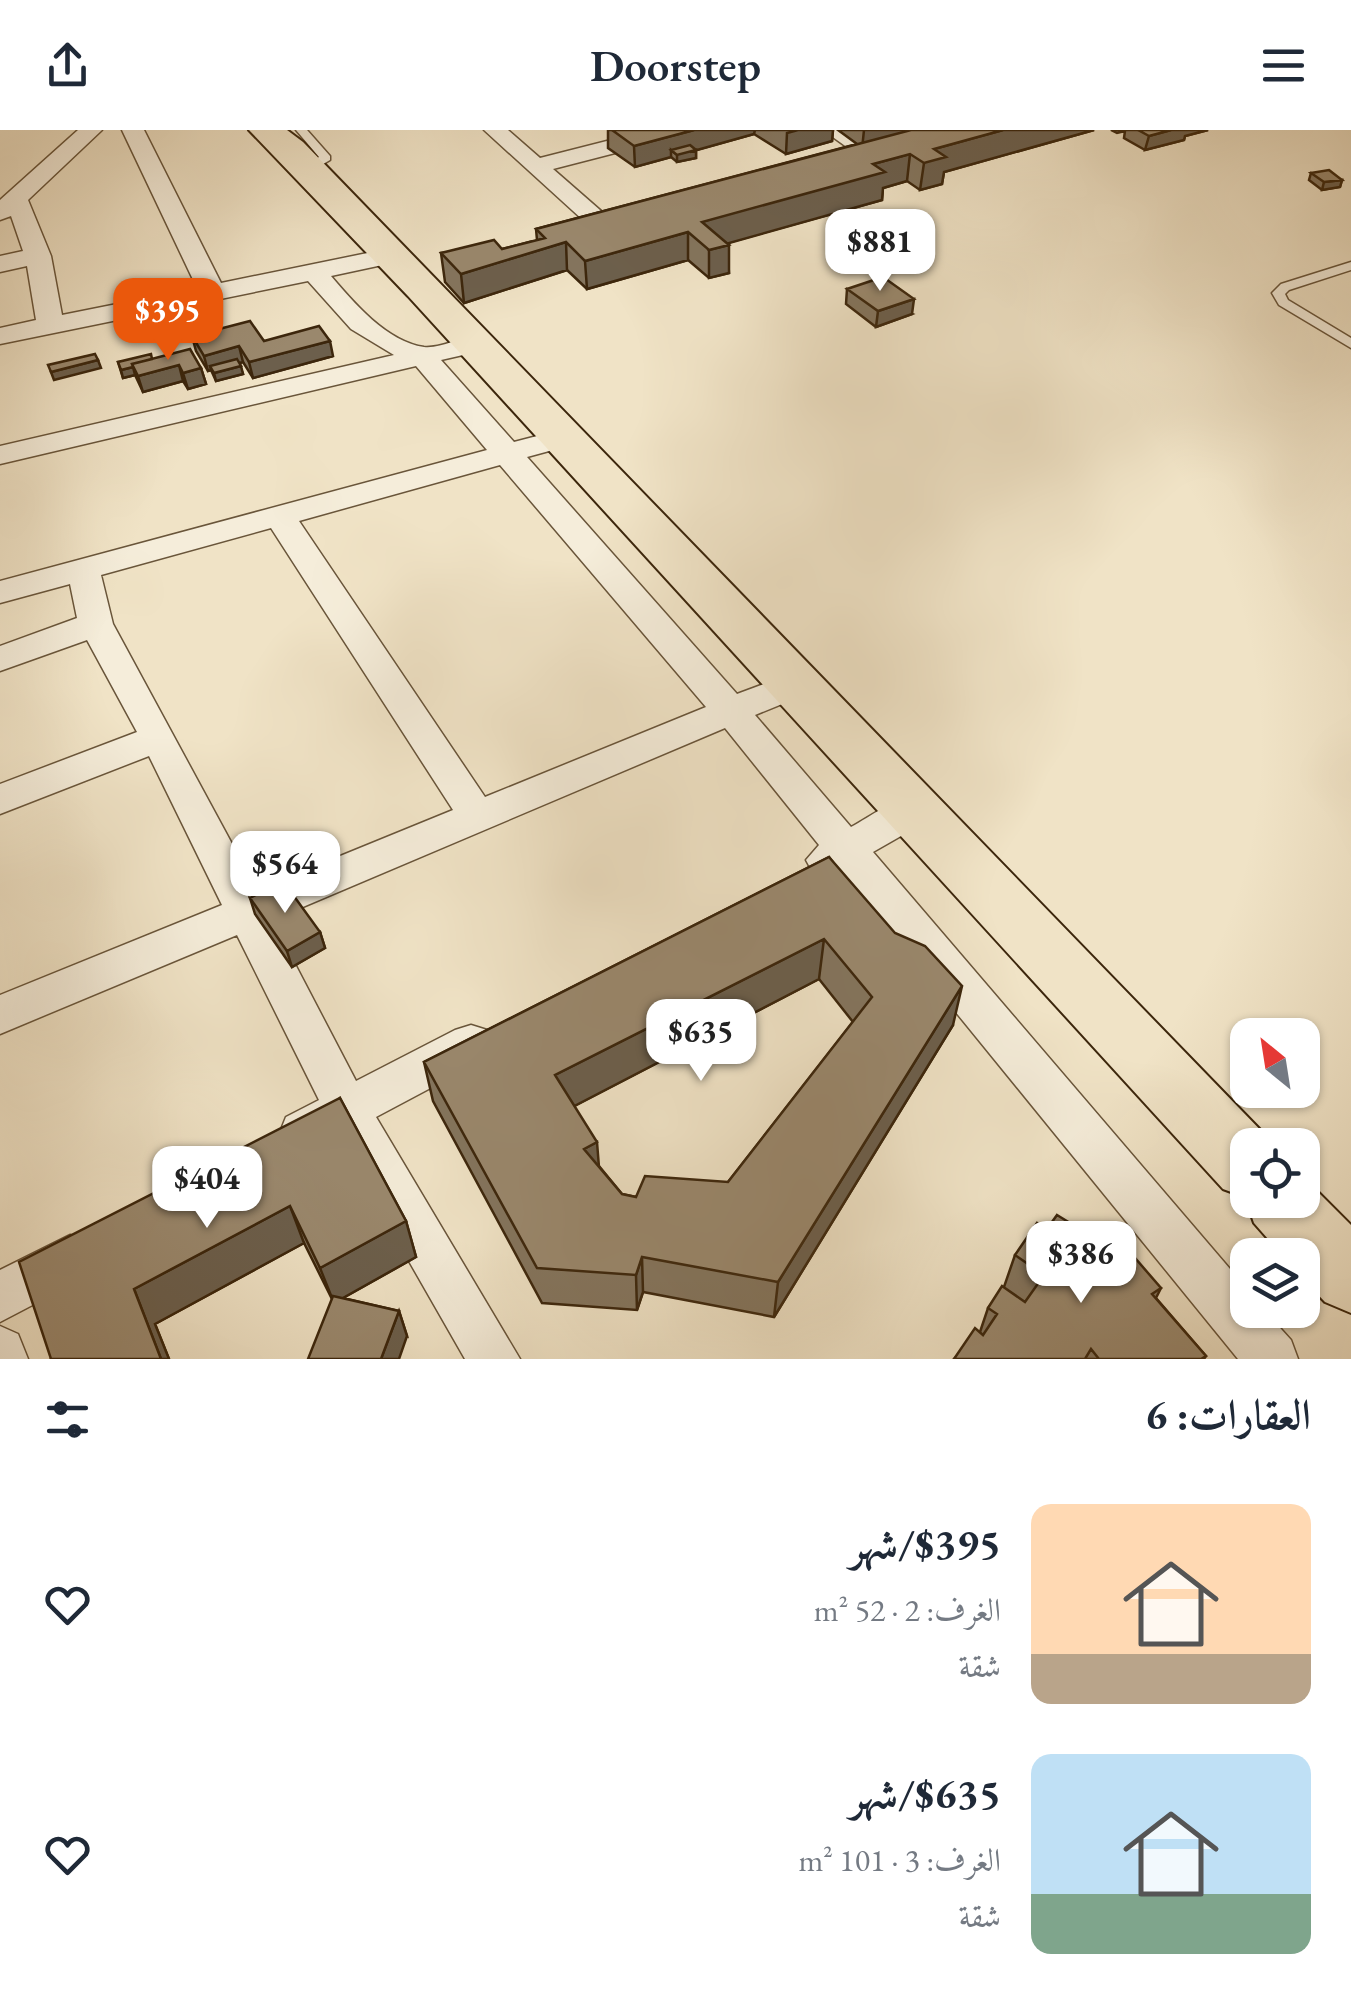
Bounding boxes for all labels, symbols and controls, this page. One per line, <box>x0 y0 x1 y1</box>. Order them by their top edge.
text: Doorstep <box>590 36 761 94</box>
icon: share <box>40 38 95 93</box>
icon: menu <box>1256 38 1311 93</box>
pin: $881 <box>821 209 939 294</box>
text: $881 <box>847 220 913 262</box>
pin: $395 <box>109 278 227 363</box>
text: $395 <box>135 289 201 331</box>
pin: $564 <box>226 831 344 916</box>
text: $564 <box>252 842 318 884</box>
pin: $635 <box>642 999 760 1084</box>
text: $635 <box>668 1010 734 1052</box>
north arrow <box>1230 1018 1320 1108</box>
map controls <box>1230 1018 1320 1328</box>
button: locate <box>1230 1128 1320 1218</box>
pin: $404 <box>148 1146 266 1231</box>
text: $404 <box>174 1157 240 1199</box>
pin: $386 <box>1022 1221 1140 1306</box>
text: $386 <box>1048 1232 1114 1274</box>
button: layers <box>1230 1238 1320 1328</box>
text: العقارات: 6 <box>1145 1387 1311 1442</box>
icon: filters <box>40 1392 95 1447</box>
text: $395/شهر <box>850 1516 1001 1571</box>
icon: home <box>1111 1544 1231 1664</box>
icon: heart <box>40 1577 95 1632</box>
text: الغرف: 2 · 52 m² <box>814 1589 1001 1631</box>
text: شقة <box>959 1645 1001 1687</box>
text: $635/شهر <box>850 1766 1001 1821</box>
icon: home <box>1111 1794 1231 1914</box>
icon: heart <box>40 1827 95 1882</box>
text: الغرف: 3 · 101 m² <box>798 1839 1001 1881</box>
text: شقة <box>959 1895 1001 1937</box>

